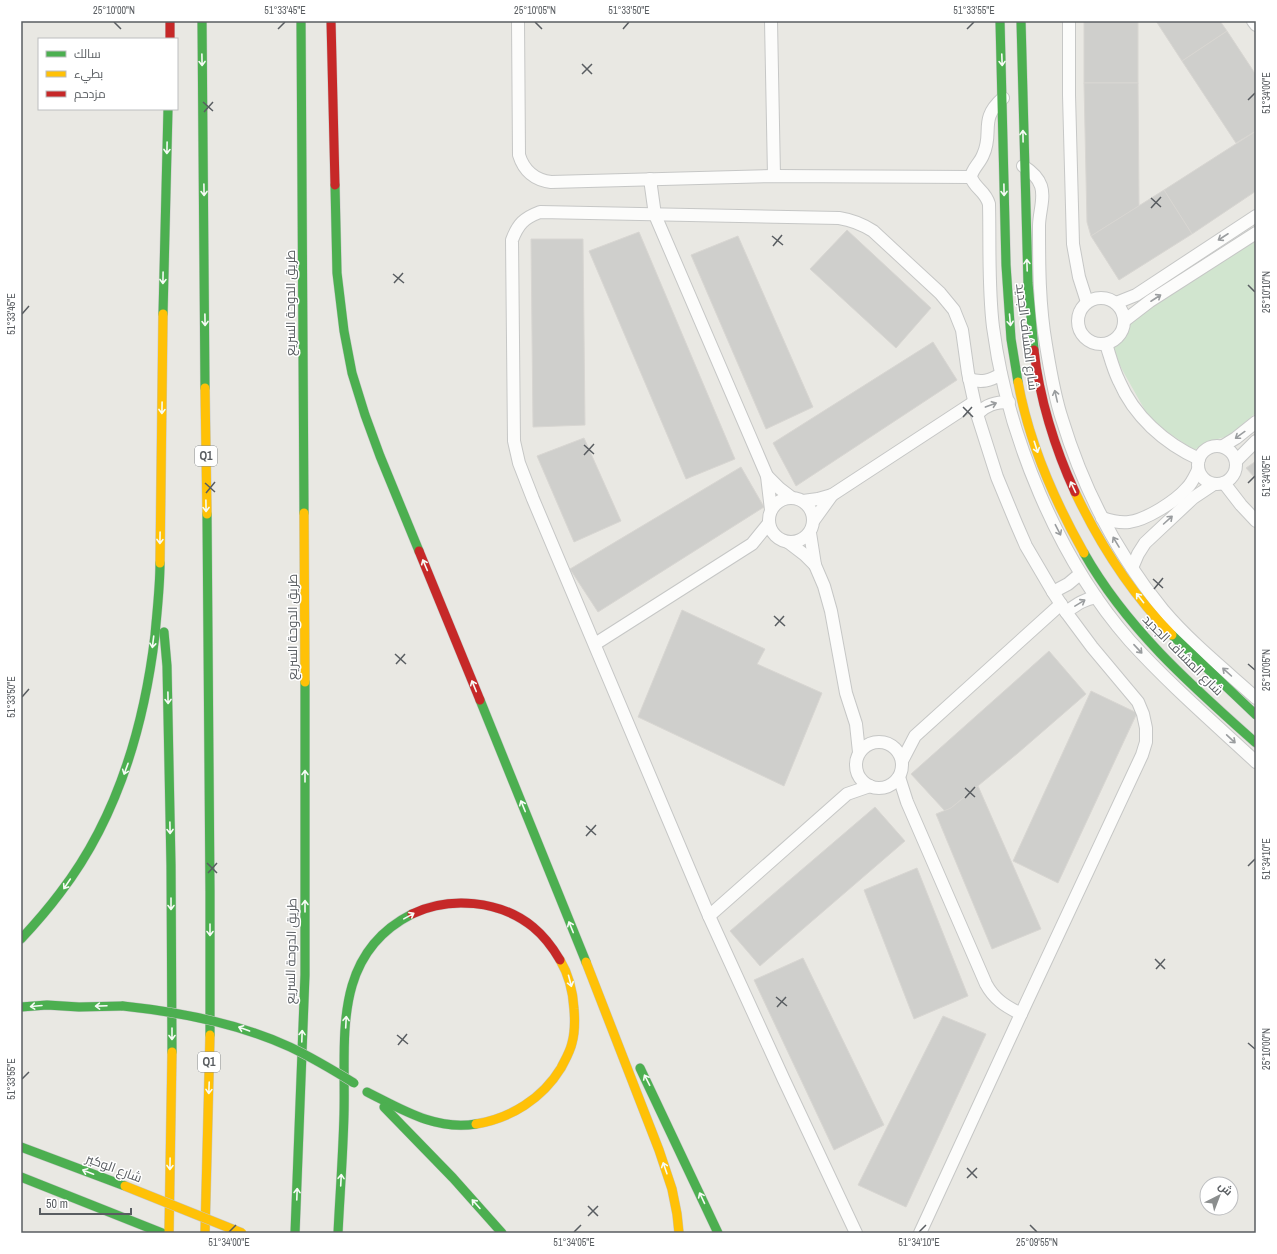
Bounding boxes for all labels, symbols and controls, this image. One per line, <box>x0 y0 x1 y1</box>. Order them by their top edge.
text: 25°10'00"N <box>93 4 135 17</box>
text: 51°33'45"E <box>264 4 306 17</box>
text: 25°10'05"N <box>514 4 556 17</box>
text: 51°33'50"E <box>608 4 650 17</box>
text: 51°33'55"E <box>953 4 995 17</box>
legend <box>38 38 178 110</box>
text: سالك <box>74 46 101 62</box>
one-way arrow <box>199 53 206 66</box>
one-way arrow <box>998 53 1005 66</box>
text: بطيء <box>74 66 103 84</box>
text: 51°34'00"E <box>1260 72 1273 114</box>
text: مزدحم <box>74 86 106 102</box>
one-way arrow <box>1019 130 1027 143</box>
one-way arrow <box>163 141 171 154</box>
one-way arrow <box>200 183 208 196</box>
one-way arrow <box>1000 183 1008 196</box>
one-way arrow <box>1218 233 1229 241</box>
street label: طريق الدوحة السريع <box>282 250 299 356</box>
one-way arrow <box>1023 259 1031 272</box>
one-way arrow <box>160 271 167 284</box>
text: 25°10'10"N <box>1260 271 1273 313</box>
street label: شارع المشاف الجديد <box>1012 283 1042 391</box>
text: 51°33'45"E <box>5 293 18 335</box>
one-way arrow <box>1150 293 1161 302</box>
one-way arrow <box>201 313 209 326</box>
one-way arrow <box>1006 313 1013 326</box>
one-way arrow <box>1052 390 1060 403</box>
one-way arrow <box>985 400 997 408</box>
one-way arrow <box>158 401 166 414</box>
one-way arrow <box>1235 431 1246 439</box>
one-way arrow <box>1033 440 1040 453</box>
road number: Q1 <box>195 446 217 466</box>
text: 51°34'05"E <box>1260 455 1273 497</box>
one-way arrow <box>1069 481 1076 493</box>
one-way arrow <box>203 499 210 512</box>
one-way arrow <box>1163 515 1173 525</box>
one-way arrow <box>1054 524 1062 536</box>
one-way arrow <box>156 531 164 544</box>
one-way arrow <box>1112 537 1120 548</box>
one-way arrow <box>421 560 428 572</box>
street label: طريق الدوحة السريع <box>284 574 301 680</box>
one-way arrow <box>1135 593 1144 604</box>
one-way arrow <box>1074 598 1086 606</box>
street label: شارع المشاف الجديد <box>1139 611 1227 699</box>
one-way arrow <box>150 635 157 648</box>
one-way arrow <box>1133 644 1143 654</box>
text: 25°10'05"N <box>1260 649 1273 691</box>
one-way arrow <box>1222 667 1232 677</box>
text: 51°33'50"E <box>5 676 18 718</box>
one-way arrow <box>470 680 477 692</box>
one-way arrow <box>164 691 171 704</box>
one-way arrow <box>1226 735 1237 744</box>
one-way arrow <box>121 762 129 774</box>
one-way arrow <box>301 770 309 783</box>
one-way arrow <box>518 801 526 813</box>
one-way arrow <box>166 821 174 834</box>
text: 51°34'10"E <box>1260 838 1273 880</box>
one-way arrow <box>63 878 71 889</box>
one-way arrow <box>167 897 175 910</box>
street label: طريق الدوحة السريع <box>282 898 300 1004</box>
one-way arrow <box>301 900 309 913</box>
one-way arrow <box>402 911 414 919</box>
one-way arrow <box>567 921 575 933</box>
one-way arrow <box>206 923 214 936</box>
one-way arrow <box>567 975 574 988</box>
one-way arrow <box>30 1002 43 1009</box>
one-way arrow <box>95 1003 108 1010</box>
one-way arrow <box>342 1016 349 1029</box>
one-way arrow <box>238 1025 250 1033</box>
one-way arrow <box>168 1027 176 1040</box>
text: 25°10'00"N <box>1260 1028 1273 1070</box>
one-way arrow <box>299 1030 306 1043</box>
road number: Q1 <box>198 1052 220 1072</box>
text: 51°33'55"E <box>5 1058 18 1100</box>
one-way arrow <box>642 1074 650 1086</box>
one-way arrow <box>205 1081 212 1094</box>
street label: شارع الوكير <box>83 1149 144 1186</box>
one-way arrow <box>166 1157 174 1170</box>
one-way arrow <box>661 1161 668 1174</box>
one-way arrow <box>83 1168 95 1176</box>
one-way arrow <box>337 1174 344 1187</box>
north arrow <box>1199 1176 1239 1216</box>
text: ش <box>1216 1179 1236 1198</box>
one-way arrow <box>293 1188 300 1201</box>
scale bar <box>40 1190 131 1216</box>
one-way arrow <box>697 1192 705 1204</box>
text: 50 m <box>46 1196 68 1212</box>
one-way arrow <box>472 1199 481 1209</box>
text: 51°34'00"E <box>208 1236 250 1249</box>
text: 51°34'05"E <box>553 1236 595 1249</box>
text: 51°34'10"E <box>898 1236 940 1249</box>
text: 25°09'55"N <box>1016 1236 1058 1249</box>

